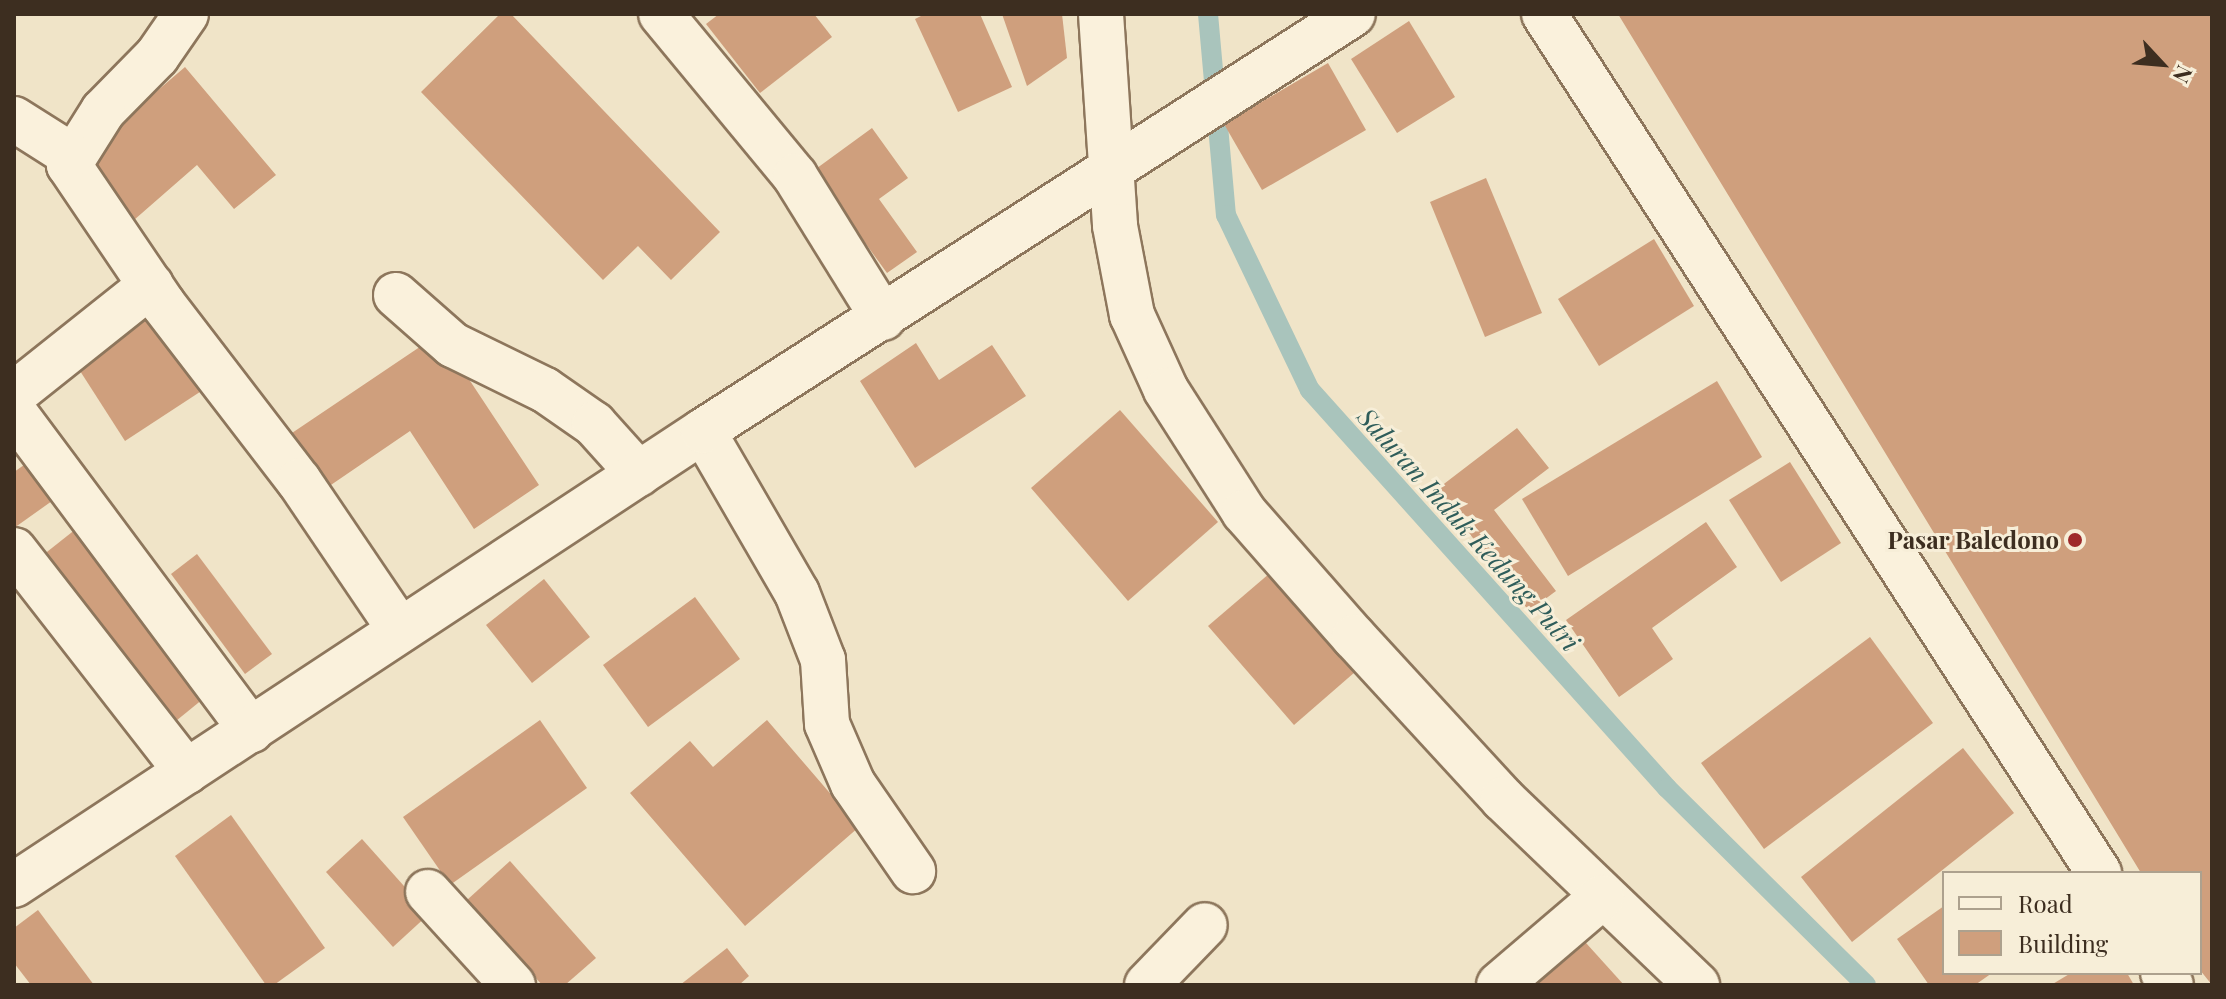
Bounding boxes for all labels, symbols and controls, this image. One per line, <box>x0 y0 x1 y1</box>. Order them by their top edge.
north arrow <box>2122 24 2202 104</box>
text: N <box>2167 61 2201 88</box>
water label: Saluran Induk Kedung Putri <box>1352 401 1586 657</box>
place label: Pasar Baledono <box>1887 526 2059 554</box>
marker: Pasar Baledono <box>2066 531 2084 549</box>
legend <box>1942 871 2202 975</box>
text: Road <box>2018 887 2073 919</box>
text: Building <box>2018 927 2108 959</box>

